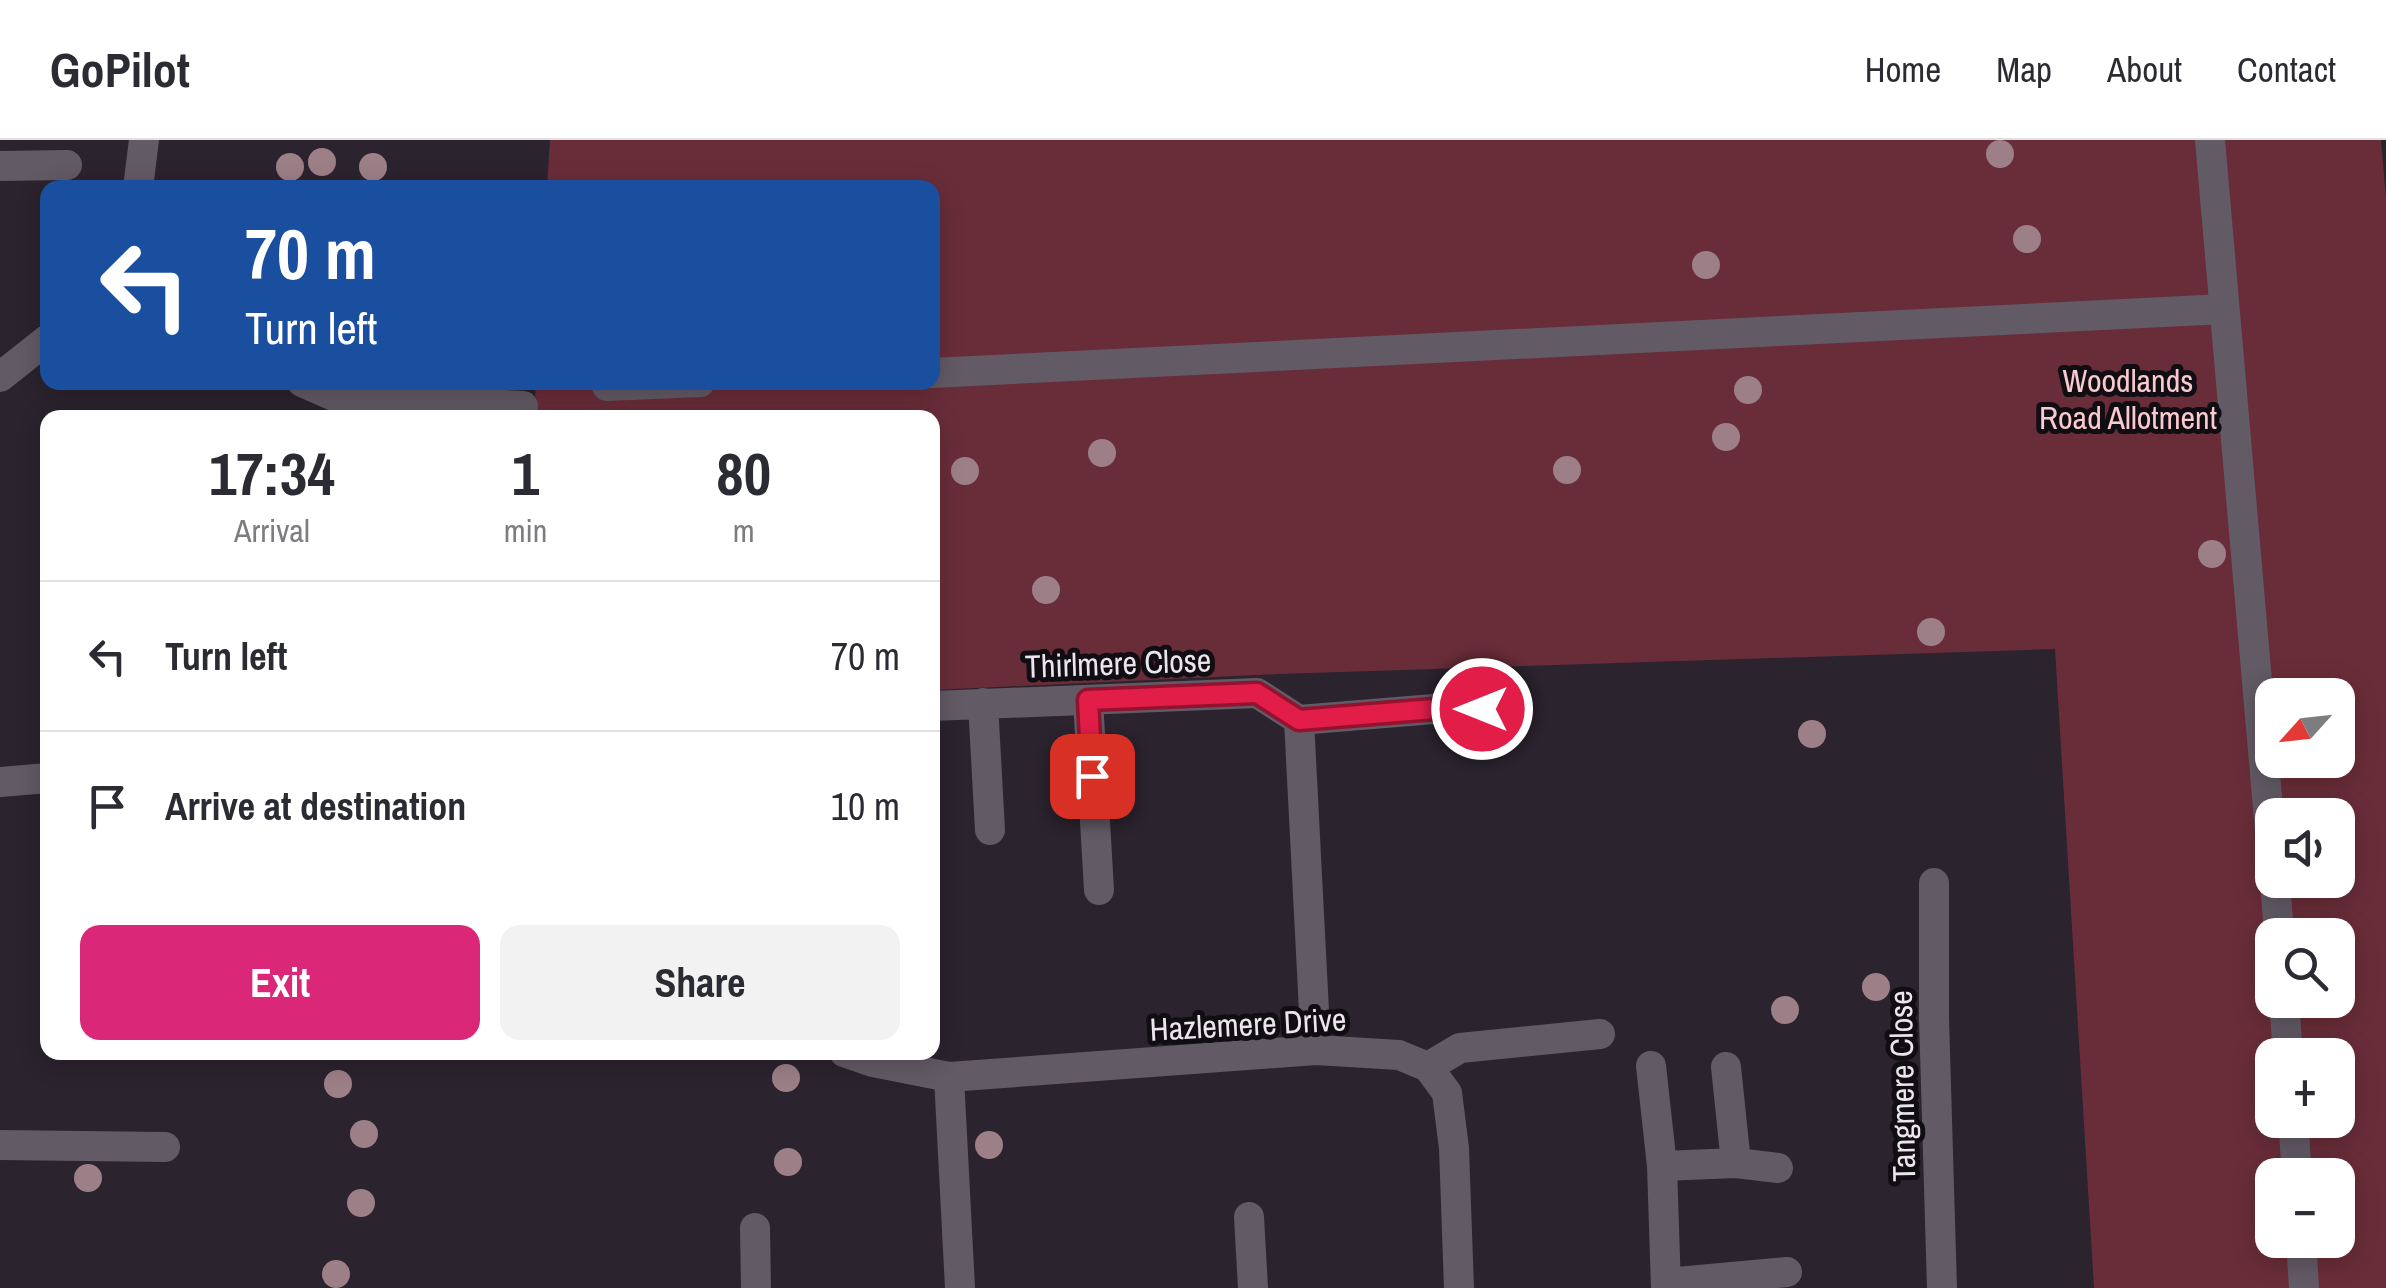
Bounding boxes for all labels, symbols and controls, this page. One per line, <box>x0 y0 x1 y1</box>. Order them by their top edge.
text: GoPilot <box>50 37 190 102</box>
text: Home <box>1865 46 1941 93</box>
text: Map <box>1996 46 2052 93</box>
text: About <box>2107 46 2182 93</box>
text: Contact <box>2237 46 2336 93</box>
text: 70 m <box>245 207 376 301</box>
icon: left <box>80 220 210 350</box>
text: Turn left <box>245 297 377 358</box>
park label: Woodlands Road Allotment <box>2039 359 2217 439</box>
text: 17:34 <box>209 433 335 514</box>
text: 1 <box>512 433 539 514</box>
text: 80 <box>716 433 771 514</box>
text: Arrival <box>234 509 310 552</box>
text: min <box>504 509 547 552</box>
text: m <box>733 509 755 552</box>
icon: left <box>80 629 135 684</box>
text: Turn left <box>165 631 287 682</box>
text: 70 m <box>831 631 900 682</box>
street label: Thirlmere Close <box>1024 638 1212 688</box>
position arrow <box>1430 657 1534 761</box>
north arrow <box>2255 678 2355 778</box>
map controls <box>2255 678 2355 1258</box>
pin <box>1050 734 1135 819</box>
icon: arrive <box>1065 749 1120 804</box>
icon: arrive <box>80 779 135 834</box>
text: Arrive at destination <box>165 781 466 832</box>
text: 10 m <box>831 781 900 832</box>
button: sound <box>2255 798 2355 898</box>
button: search <box>2255 918 2355 1018</box>
button: Exit <box>80 925 480 1040</box>
button: Share <box>500 925 900 1040</box>
street label: Tangmere Close <box>1879 990 1925 1182</box>
street label: Hazlemere Drive <box>1149 997 1347 1051</box>
button: + <box>2255 1038 2355 1138</box>
button: − <box>2255 1158 2355 1258</box>

